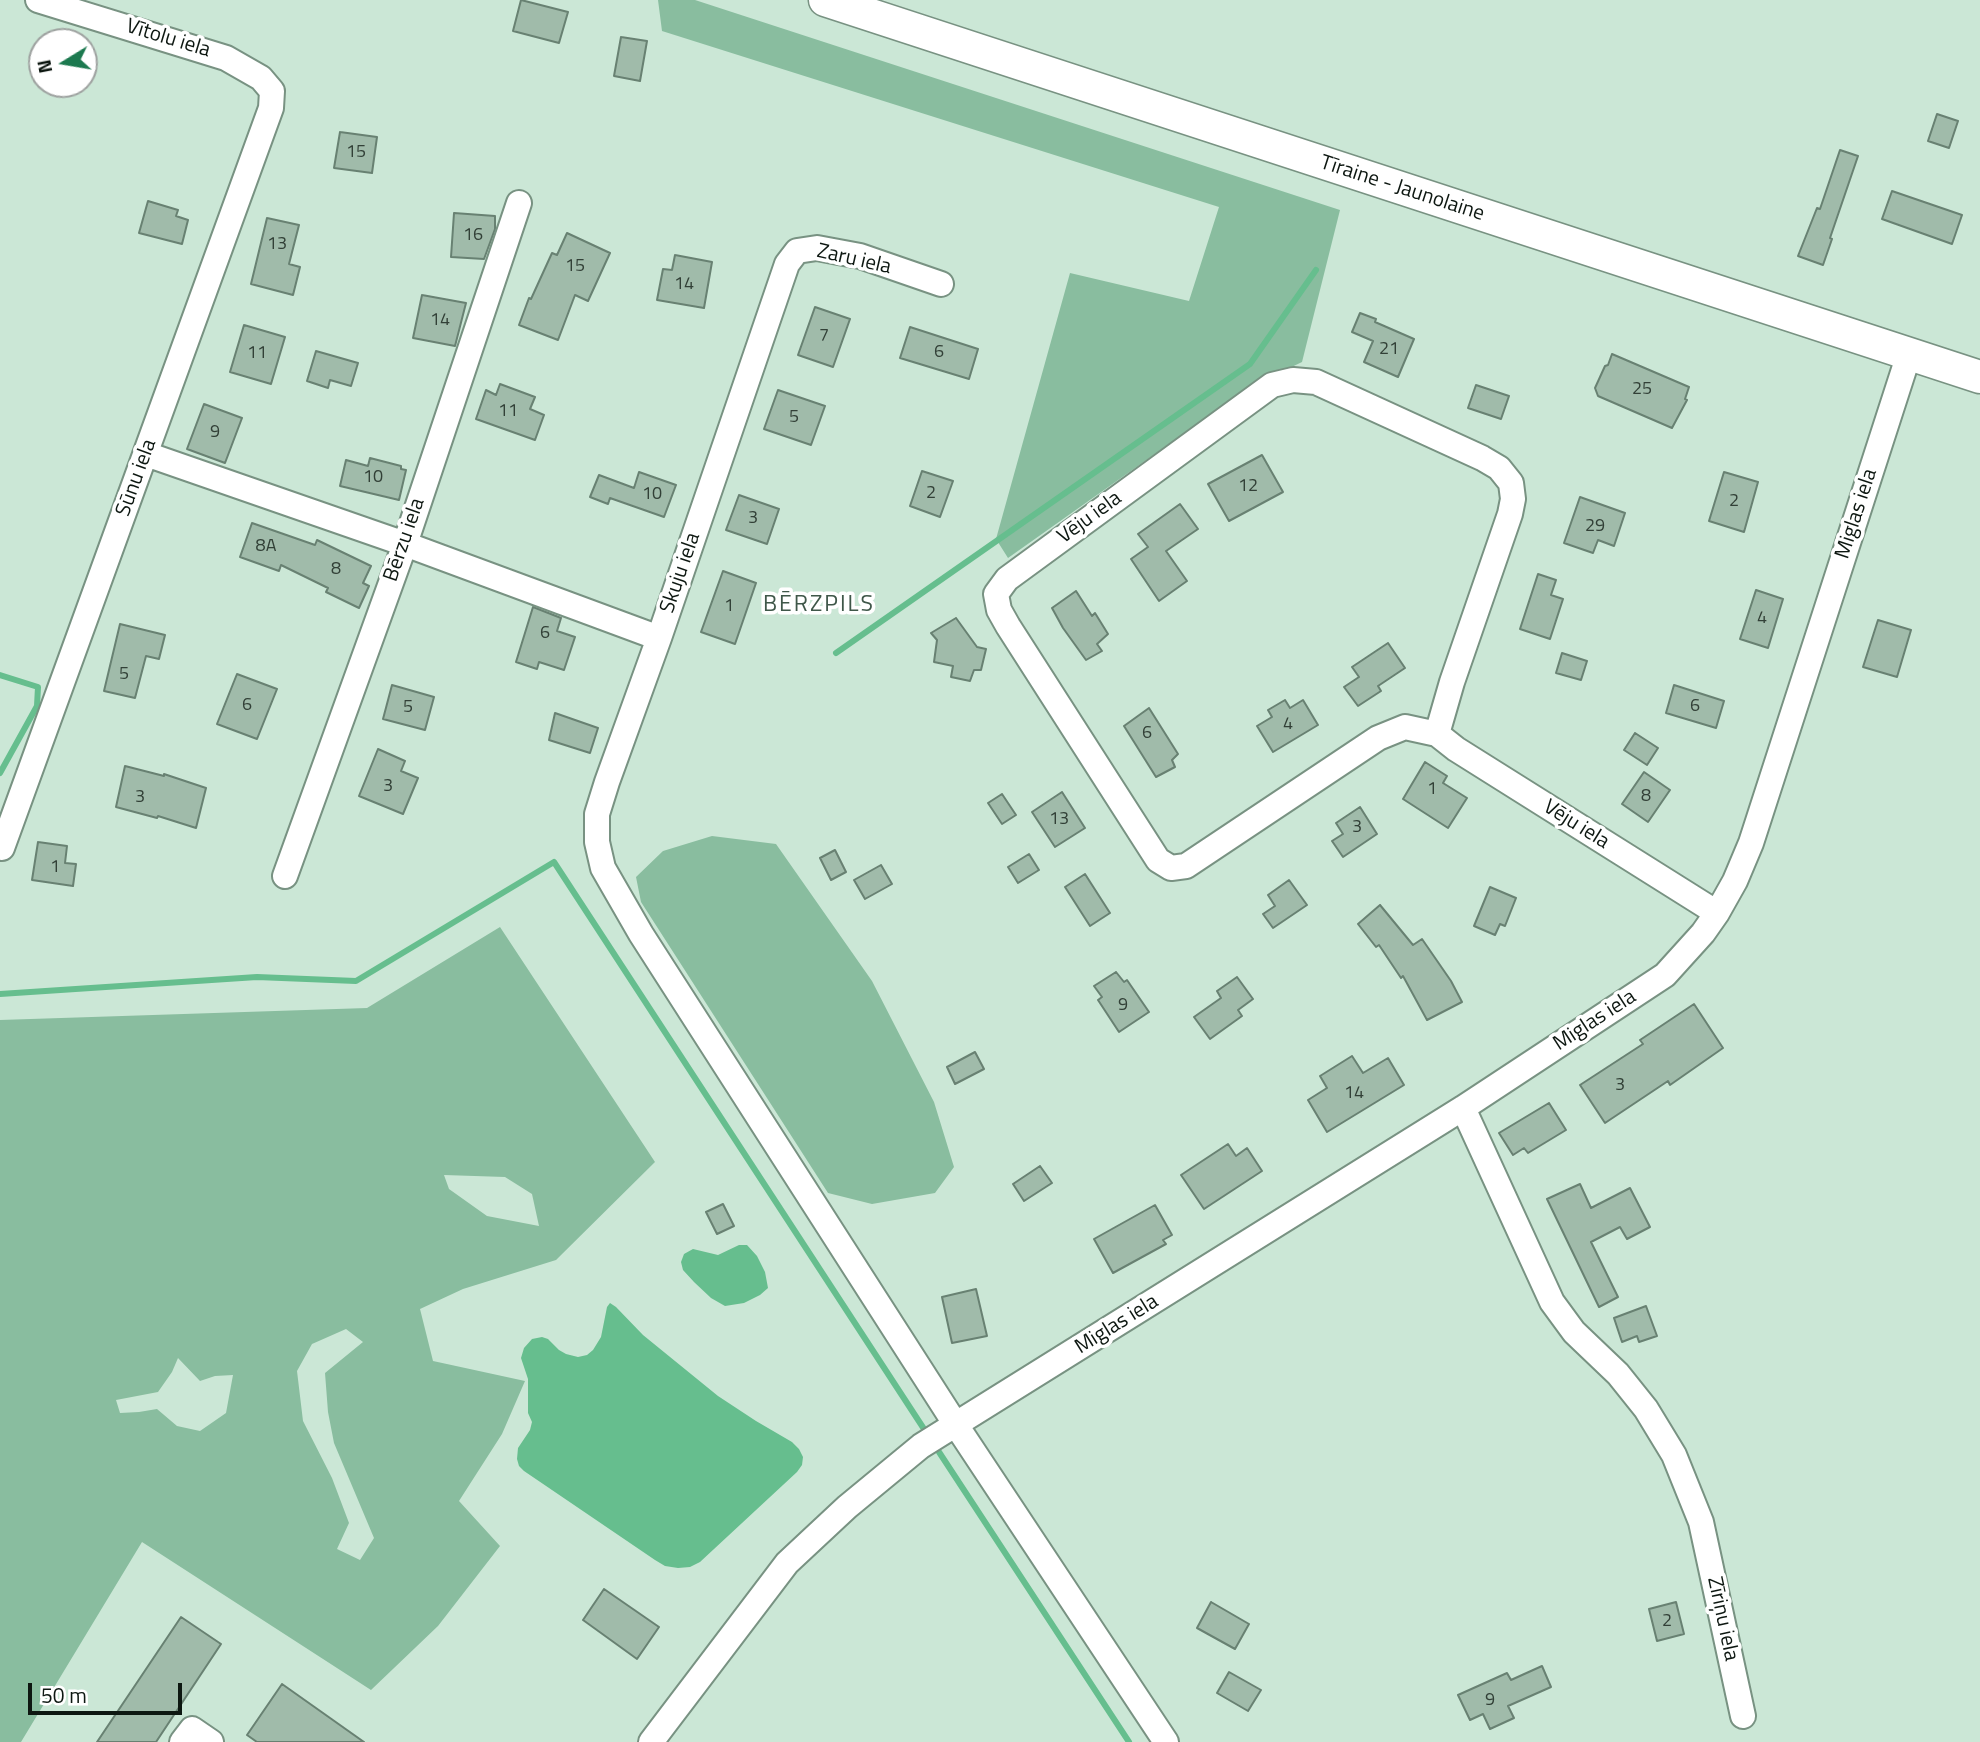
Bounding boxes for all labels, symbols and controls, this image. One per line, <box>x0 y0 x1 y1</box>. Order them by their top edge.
street label: Vītolu iela <box>123 14 213 64</box>
north arrow <box>28 28 98 98</box>
text: N <box>28 57 59 76</box>
house number: 15 <box>346 142 366 164</box>
street label: Tīraine - Jaunolaine <box>1317 151 1487 227</box>
house number: 16 <box>463 225 483 247</box>
house number: 13 <box>267 234 287 256</box>
street label: Zaru iela <box>814 239 894 281</box>
house number: 15 <box>565 256 585 278</box>
house number: 14 <box>674 274 694 296</box>
house number: 14 <box>430 310 450 332</box>
house number: 7 <box>819 326 829 348</box>
house number: 21 <box>1379 339 1399 361</box>
house number: 6 <box>934 342 944 364</box>
house number: 11 <box>247 343 267 365</box>
house number: 25 <box>1632 379 1652 401</box>
house number: 11 <box>498 401 518 423</box>
house number: 5 <box>789 407 799 429</box>
house number: 9 <box>210 422 220 444</box>
street label: Sūnu iela <box>111 436 163 520</box>
street label: Miglas iela <box>1831 466 1883 562</box>
house number: 10 <box>363 467 383 489</box>
house number: 12 <box>1238 476 1258 498</box>
house number: 2 <box>926 483 936 505</box>
house number: 10 <box>642 484 662 506</box>
street label: Vēju iela <box>1053 486 1127 550</box>
house number: 2 <box>1729 491 1739 513</box>
street label: Bērzu iela <box>379 495 431 585</box>
house number: 3 <box>748 508 758 530</box>
house number: 29 <box>1585 516 1605 538</box>
street label: Skuju iela <box>655 529 707 617</box>
house number: 8A <box>256 536 276 558</box>
house number: 8 <box>331 559 341 581</box>
district label: BĒRZPILS <box>764 591 874 619</box>
house number: 1 <box>724 596 734 618</box>
house number: 4 <box>1757 608 1767 630</box>
house number: 6 <box>540 623 550 645</box>
house number: 5 <box>119 664 129 686</box>
house number: 6 <box>242 695 252 717</box>
house number: 6 <box>1690 696 1700 718</box>
house number: 5 <box>403 697 413 719</box>
house number: 4 <box>1283 714 1293 736</box>
house number: 6 <box>1142 723 1152 745</box>
house number: 3 <box>383 776 393 798</box>
house number: 1 <box>1427 779 1437 801</box>
house number: 8 <box>1641 786 1651 808</box>
house number: 3 <box>135 787 145 809</box>
street label: Vēju iela <box>1538 795 1614 855</box>
house number: 13 <box>1049 809 1069 831</box>
house number: 3 <box>1352 817 1362 839</box>
house number: 1 <box>50 857 60 879</box>
street label: Miglas iela <box>1549 985 1641 1057</box>
house number: 9 <box>1118 995 1128 1017</box>
house number: 3 <box>1615 1075 1625 1097</box>
house number: 14 <box>1344 1083 1364 1105</box>
street label: Miglas iela <box>1071 1290 1163 1360</box>
street label: Zīriņu iela <box>1701 1575 1743 1663</box>
house number: 2 <box>1662 1611 1672 1633</box>
scale bar <box>32 1668 186 1712</box>
text: 50 m <box>41 1679 87 1711</box>
house number: 9 <box>1485 1690 1495 1712</box>

